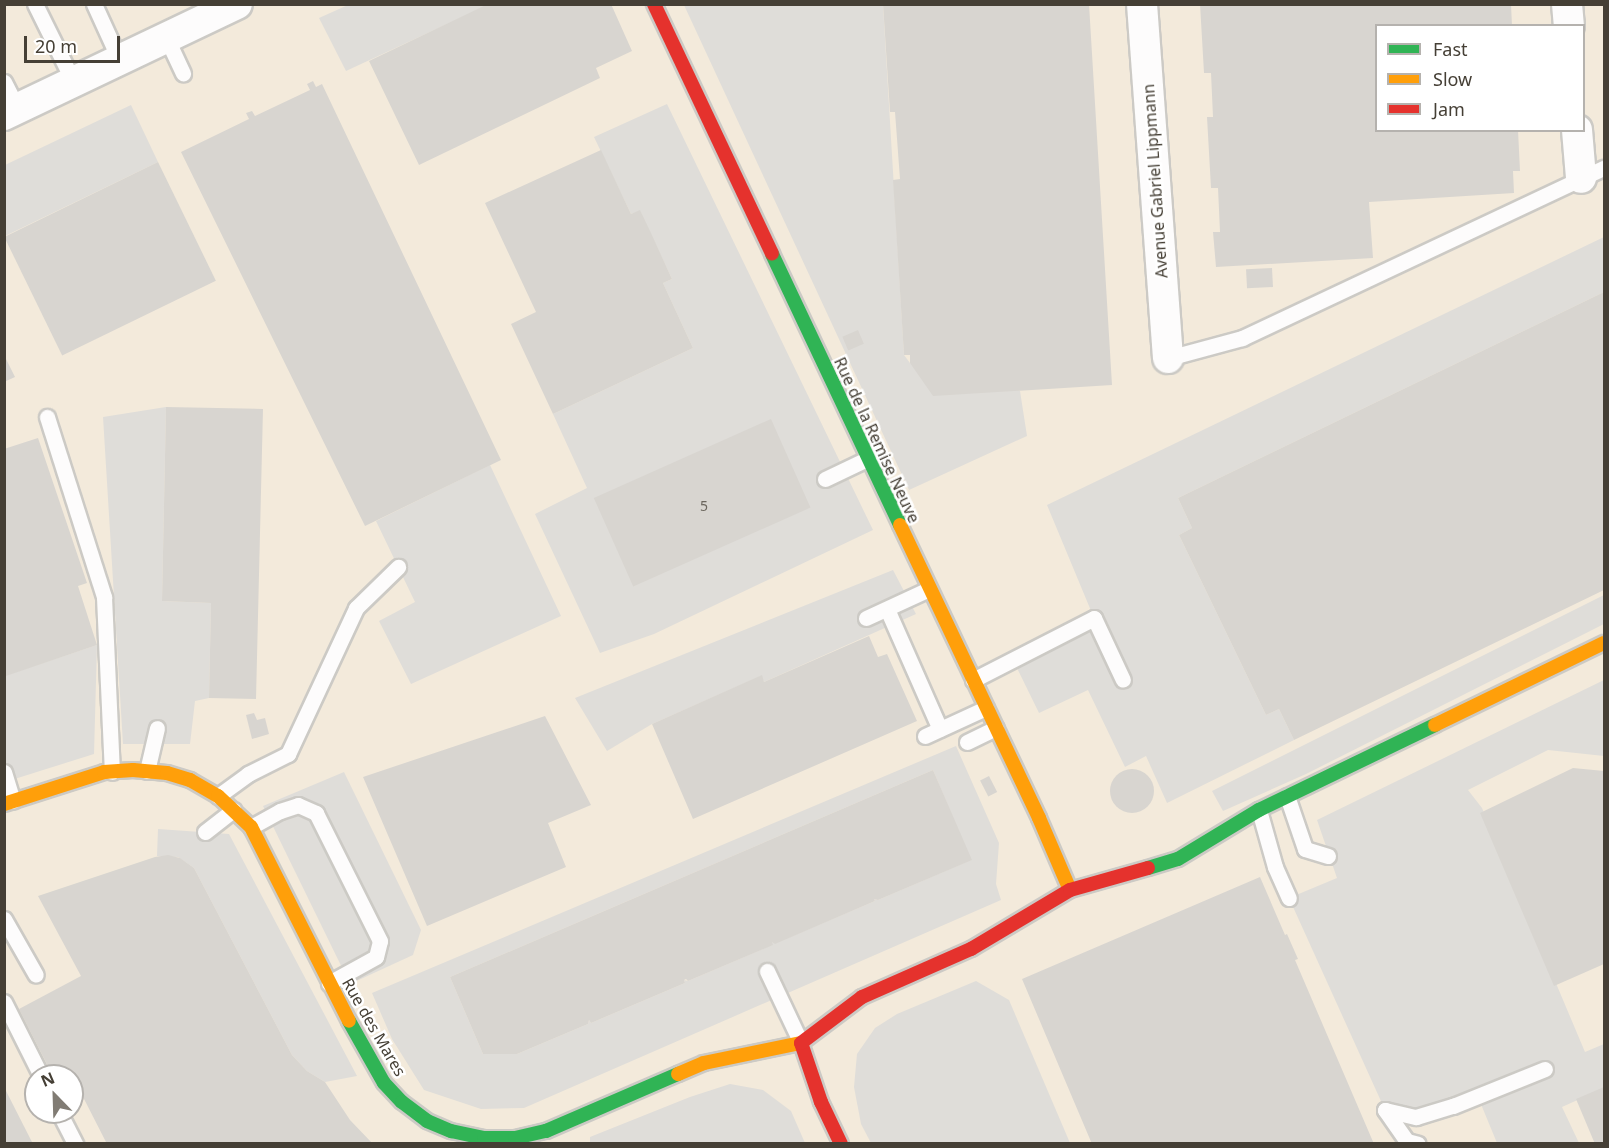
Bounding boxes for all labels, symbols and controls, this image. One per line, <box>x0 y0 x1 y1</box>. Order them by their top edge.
scale bar <box>27 24 123 62</box>
legend <box>1375 24 1585 132</box>
text: 20 m <box>35 34 77 58</box>
text: Fast <box>1433 37 1468 61</box>
text: Slow <box>1433 67 1472 91</box>
street label: Avenue Gabriel Lippmann <box>1139 83 1171 279</box>
text: Jam <box>1433 97 1465 121</box>
street label: Rue de la Remise Neuve <box>830 354 924 526</box>
house number: 5 <box>700 498 708 514</box>
street label: Rue des Mares <box>338 974 410 1080</box>
north arrow <box>24 1064 84 1124</box>
text: N <box>37 1067 58 1092</box>

